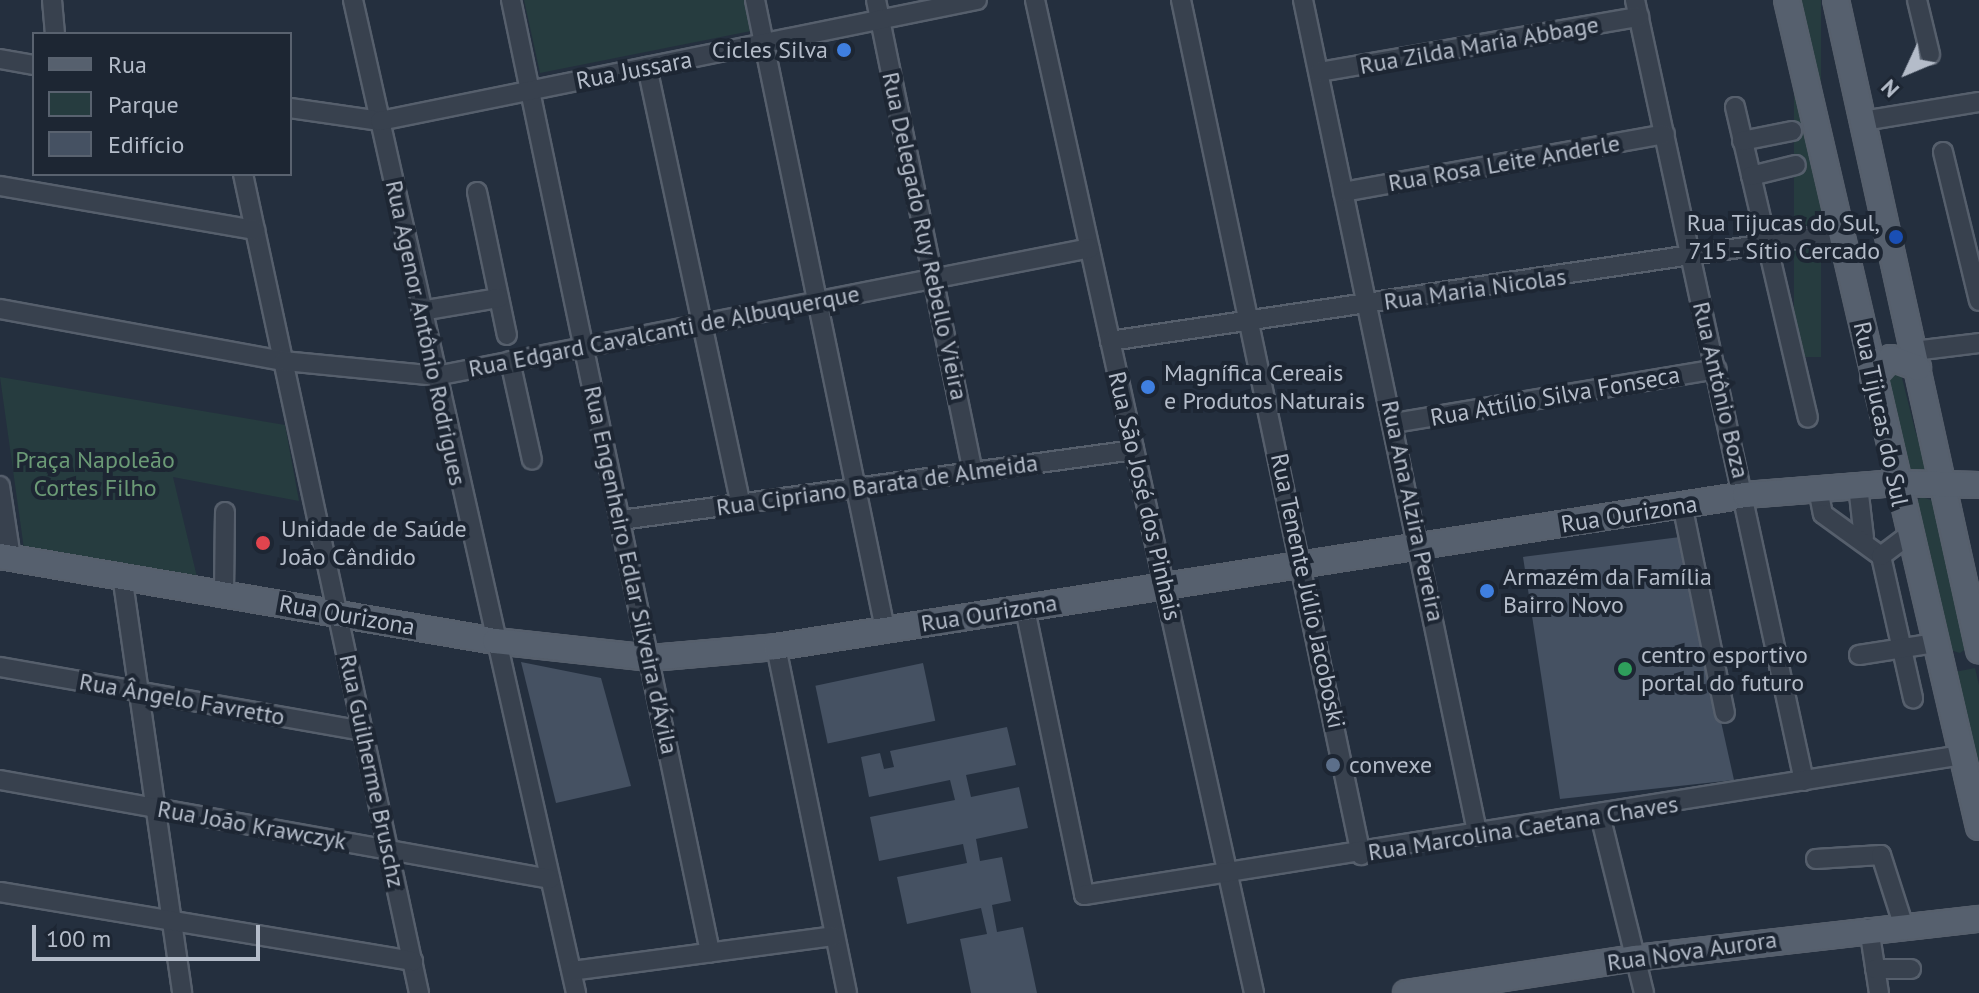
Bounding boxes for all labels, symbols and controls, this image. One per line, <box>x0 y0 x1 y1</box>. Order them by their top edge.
street label: Rua Zilda Maria Abbage <box>1356 10 1602 80</box>
legend <box>32 32 292 176</box>
north arrow <box>1867 32 1947 112</box>
place label: Cicles Silva <box>712 36 828 64</box>
marker: Cicles Silva <box>835 41 853 59</box>
street label: Rua Jussara <box>574 45 694 95</box>
text: Rua <box>108 49 147 80</box>
street label: Rua Delegado Ruy Rebello Vieira <box>876 69 974 403</box>
text: N <box>1875 74 1905 104</box>
text: Parque <box>108 89 179 120</box>
street label: Rua Rosa Leite Anderle <box>1386 128 1622 198</box>
text: Edifício <box>108 129 184 160</box>
street label: Rua Agenor Antônio Rodrigues <box>379 177 473 489</box>
place label: Rua Tijucas do Sul, 715 - Sítio Cercado <box>1685 209 1880 265</box>
marker: Rua Tijucas do Sul, 715 - Sítio Cercado <box>1887 228 1905 246</box>
street label: Rua Maria Nicolas <box>1382 262 1568 316</box>
street label: Rua Edgard Cavalcanti de Albuquerque <box>466 279 862 383</box>
street label: Rua Antônio Boza <box>1687 299 1755 481</box>
street label: Rua Tijucas do Sul <box>1847 319 1915 509</box>
place label: Magnífica Cereais e Produtos Naturais <box>1164 359 1365 415</box>
street label: Rua Attílio Silva Fonseca <box>1428 360 1682 432</box>
street label: Rua São José dos Pinhais <box>1102 369 1188 623</box>
marker: Magnífica Cereais e Produtos Naturais <box>1139 378 1157 396</box>
street label: Rua Engenheiro Edlar Silveira d'Ávila <box>578 383 684 757</box>
street label: Rua Ana Alzira Pereira <box>1375 397 1451 625</box>
park label: Praça Napoleão Cortes Filho <box>15 446 175 502</box>
street label: Rua Cipriano Barata de Almeida <box>714 448 1040 522</box>
street label: Rua Tenente Júlio Jacoboski <box>1265 450 1351 732</box>
street label: Rua Ourizona <box>1559 489 1699 539</box>
place label: Unidade de Saúde João Cândido <box>281 515 467 571</box>
marker: Unidade de Saúde João Cândido <box>252 532 274 554</box>
place label: Armazém da Família Bairro Novo <box>1503 563 1712 619</box>
marker: Armazém da Família Bairro Novo <box>1478 582 1496 600</box>
street label: Rua Ourizona <box>919 588 1059 638</box>
street label: Rua Ourizona <box>277 589 417 641</box>
place label: centro esportivo portal do futuro <box>1641 641 1808 697</box>
street label: Rua Guilherme Bruschz <box>333 652 411 890</box>
marker: centro esportivo portal do futuro <box>1616 660 1634 678</box>
street label: Rua Ângelo Favretto <box>77 667 287 731</box>
place label: convexe <box>1349 751 1432 779</box>
marker: convexe <box>1324 756 1342 774</box>
street label: Rua Marcolina Caetana Chaves <box>1366 789 1680 867</box>
street label: Rua João Krawczyk <box>155 794 349 856</box>
scale bar <box>36 909 264 959</box>
text: 100 m <box>46 923 111 954</box>
street label: Rua Nova Aurora <box>1605 925 1779 977</box>

